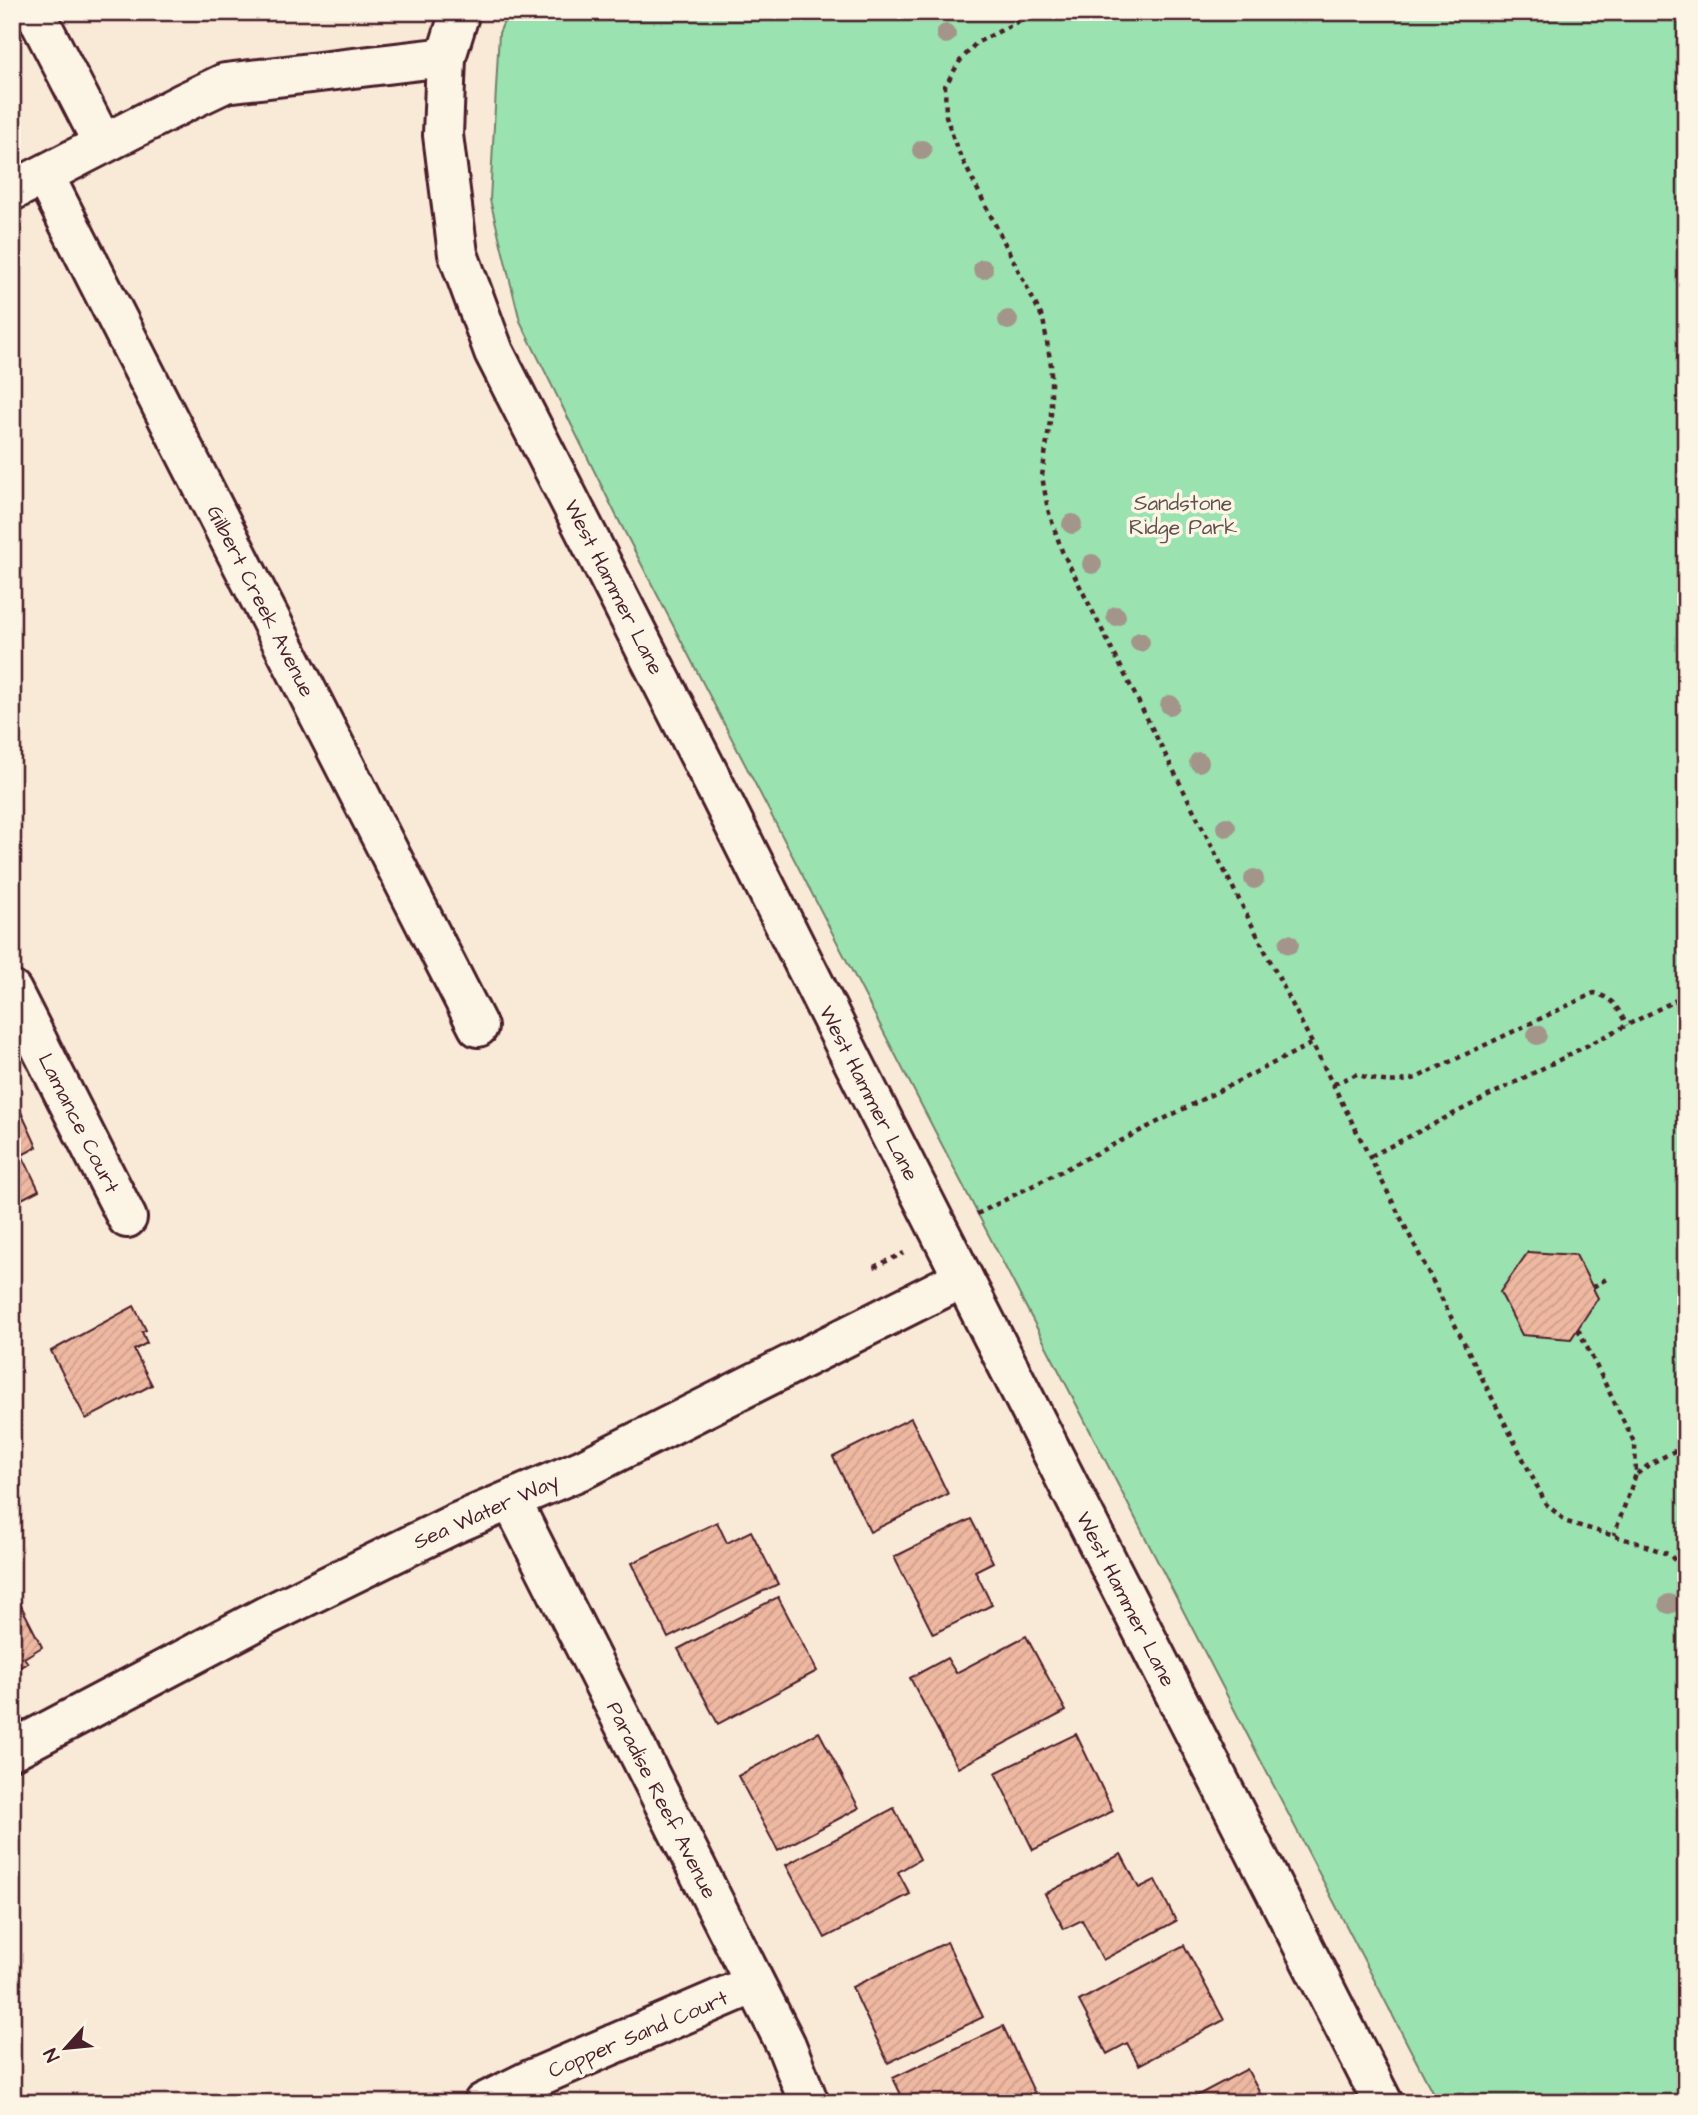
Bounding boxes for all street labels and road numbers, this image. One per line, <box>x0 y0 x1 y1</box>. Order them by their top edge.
street label: West Hammer Lane <box>557 495 670 680</box>
street label: Gilbert Creek Avenue <box>200 500 321 702</box>
street label: West Hammer Lane <box>812 1001 925 1186</box>
street label: Lamance Court <box>31 1048 126 1199</box>
street label: Sea Water Way <box>409 1466 565 1558</box>
street label: West Hammer Lane <box>1069 1507 1182 1692</box>
street label: Paradise Reef Avenue <box>599 1697 724 1904</box>
street label: Copper Sand Court <box>544 1983 733 2086</box>

